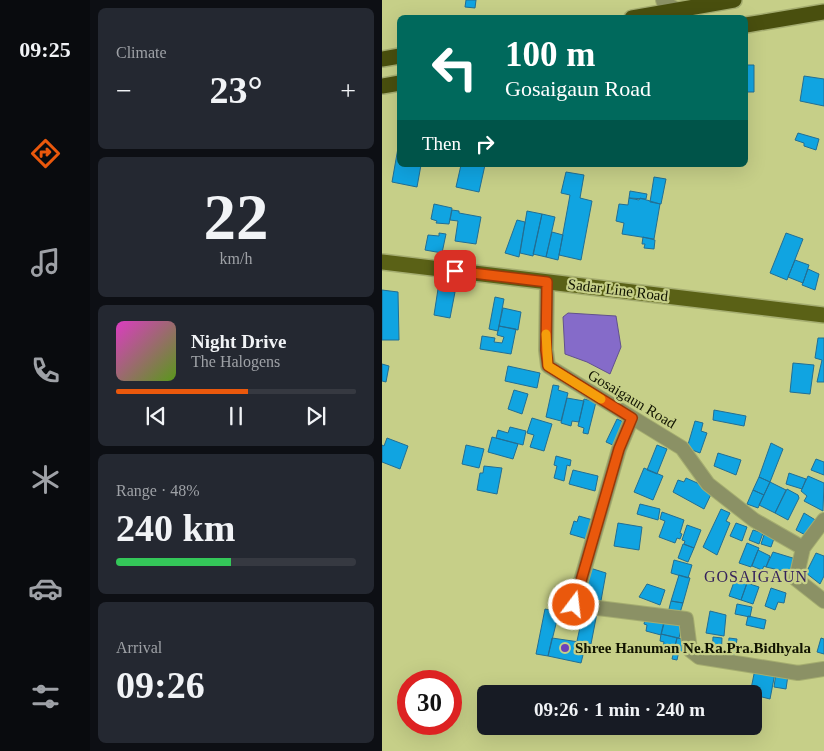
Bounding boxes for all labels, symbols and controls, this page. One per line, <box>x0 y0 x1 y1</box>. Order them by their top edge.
icon: left <box>422 35 487 100</box>
text: 100 m <box>505 35 595 74</box>
text: 09:25 <box>19 37 71 62</box>
text: Climate <box>116 44 167 61</box>
text: 23° <box>209 69 263 111</box>
text: − <box>116 75 132 106</box>
text: + <box>340 75 356 106</box>
text: Gosaigaun Road <box>505 76 651 101</box>
icon: right <box>471 130 499 158</box>
text: Then <box>422 133 461 154</box>
icon: directions <box>28 136 63 171</box>
text: 22 <box>204 181 269 253</box>
icon: music <box>28 245 63 280</box>
text: km/h <box>220 250 252 267</box>
pin <box>434 250 476 292</box>
icon: arrive <box>441 257 469 285</box>
street label: Sadar Line Road <box>567 276 669 304</box>
text: Night Drive <box>191 331 287 352</box>
icon: phone <box>28 353 63 388</box>
text: The Halogens <box>191 353 280 370</box>
street label: Gosaigaun Road <box>585 366 679 432</box>
icon: previous <box>142 402 170 430</box>
icon: pause <box>222 402 250 430</box>
icon: next <box>302 402 330 430</box>
icon: climate <box>28 462 63 497</box>
text: Range · 48% <box>116 482 200 499</box>
text: 240 km <box>116 507 235 549</box>
district label: GOSAIGAUN <box>704 568 808 585</box>
icon: car <box>28 571 63 606</box>
position arrow <box>547 578 599 630</box>
text: Arrival <box>116 639 162 656</box>
place label: Shree Hanuman Ne.Ra.Pra.Bidhyala <box>575 640 811 656</box>
marker: Shree Hanuman Ne.Ra.Pra.Bidhyala <box>559 642 571 654</box>
text: 09:26 <box>116 664 205 706</box>
speed limit sign: 30 <box>397 670 462 735</box>
icon: filters <box>28 679 63 714</box>
text: 09:26 · 1 min · 240 m <box>534 699 705 720</box>

